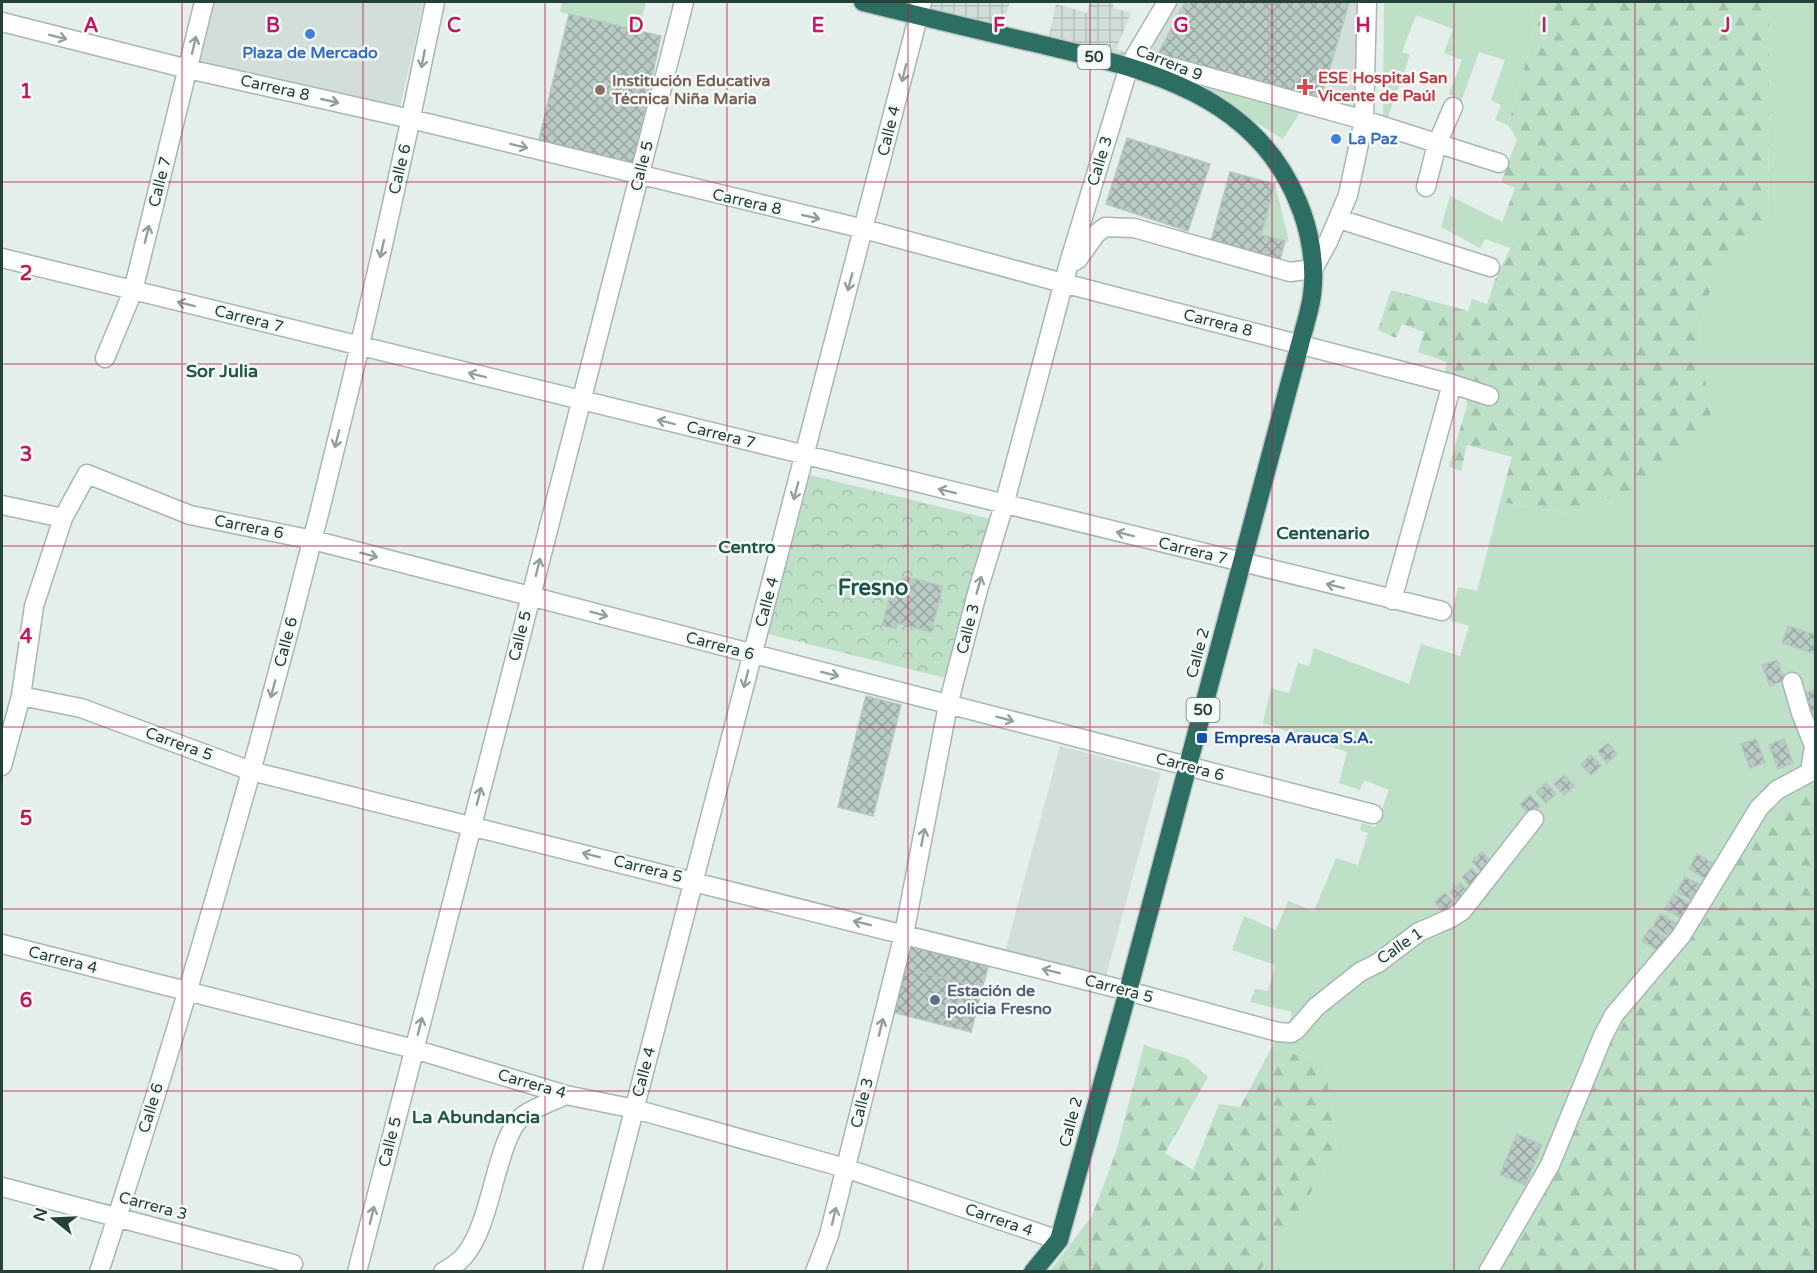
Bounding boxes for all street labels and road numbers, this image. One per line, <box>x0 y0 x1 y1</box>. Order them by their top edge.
street label: Carrera 9 <box>1133 41 1205 85</box>
road number: 50 <box>1078 45 1110 69</box>
street label: Carrera 8 <box>238 70 312 106</box>
street label: Calle 4 <box>873 104 905 158</box>
street label: Calle 3 <box>1083 134 1117 188</box>
street label: Calle 5 <box>626 139 658 193</box>
street label: Calle 6 <box>384 142 416 196</box>
street label: Calle 7 <box>144 155 176 209</box>
street label: Carrera 8 <box>710 184 784 220</box>
street label: Carrera 7 <box>212 301 286 337</box>
street label: Carrera 8 <box>1181 305 1255 341</box>
street label: Carrera 7 <box>684 417 758 453</box>
street label: Carrera 6 <box>212 510 286 544</box>
street label: Carrera 7 <box>1156 533 1230 569</box>
street label: Calle 4 <box>751 575 783 629</box>
street label: Calle 3 <box>952 602 984 656</box>
street label: Calle 5 <box>504 609 536 663</box>
street label: Calle 6 <box>270 615 302 669</box>
street label: Calle 2 <box>1182 626 1214 680</box>
street label: Carrera 6 <box>683 627 757 665</box>
road number: 50 <box>1186 698 1220 722</box>
street label: Carrera 5 <box>142 723 216 765</box>
street label: Carrera 6 <box>1153 748 1227 786</box>
street label: Carrera 5 <box>611 851 685 887</box>
street label: Calle 1 <box>1373 923 1427 969</box>
street label: Carrera 4 <box>26 942 100 978</box>
street label: Carrera 5 <box>1082 970 1156 1008</box>
street label: Calle 4 <box>628 1045 660 1099</box>
street label: Carrera 4 <box>495 1065 569 1103</box>
street label: Calle 3 <box>846 1076 878 1130</box>
street label: Calle 6 <box>134 1081 168 1135</box>
street label: Calle 2 <box>1055 1095 1087 1149</box>
street label: Calle 5 <box>374 1115 406 1169</box>
street label: Carrera 3 <box>116 1187 190 1225</box>
street label: Carrera 4 <box>962 1199 1036 1241</box>

